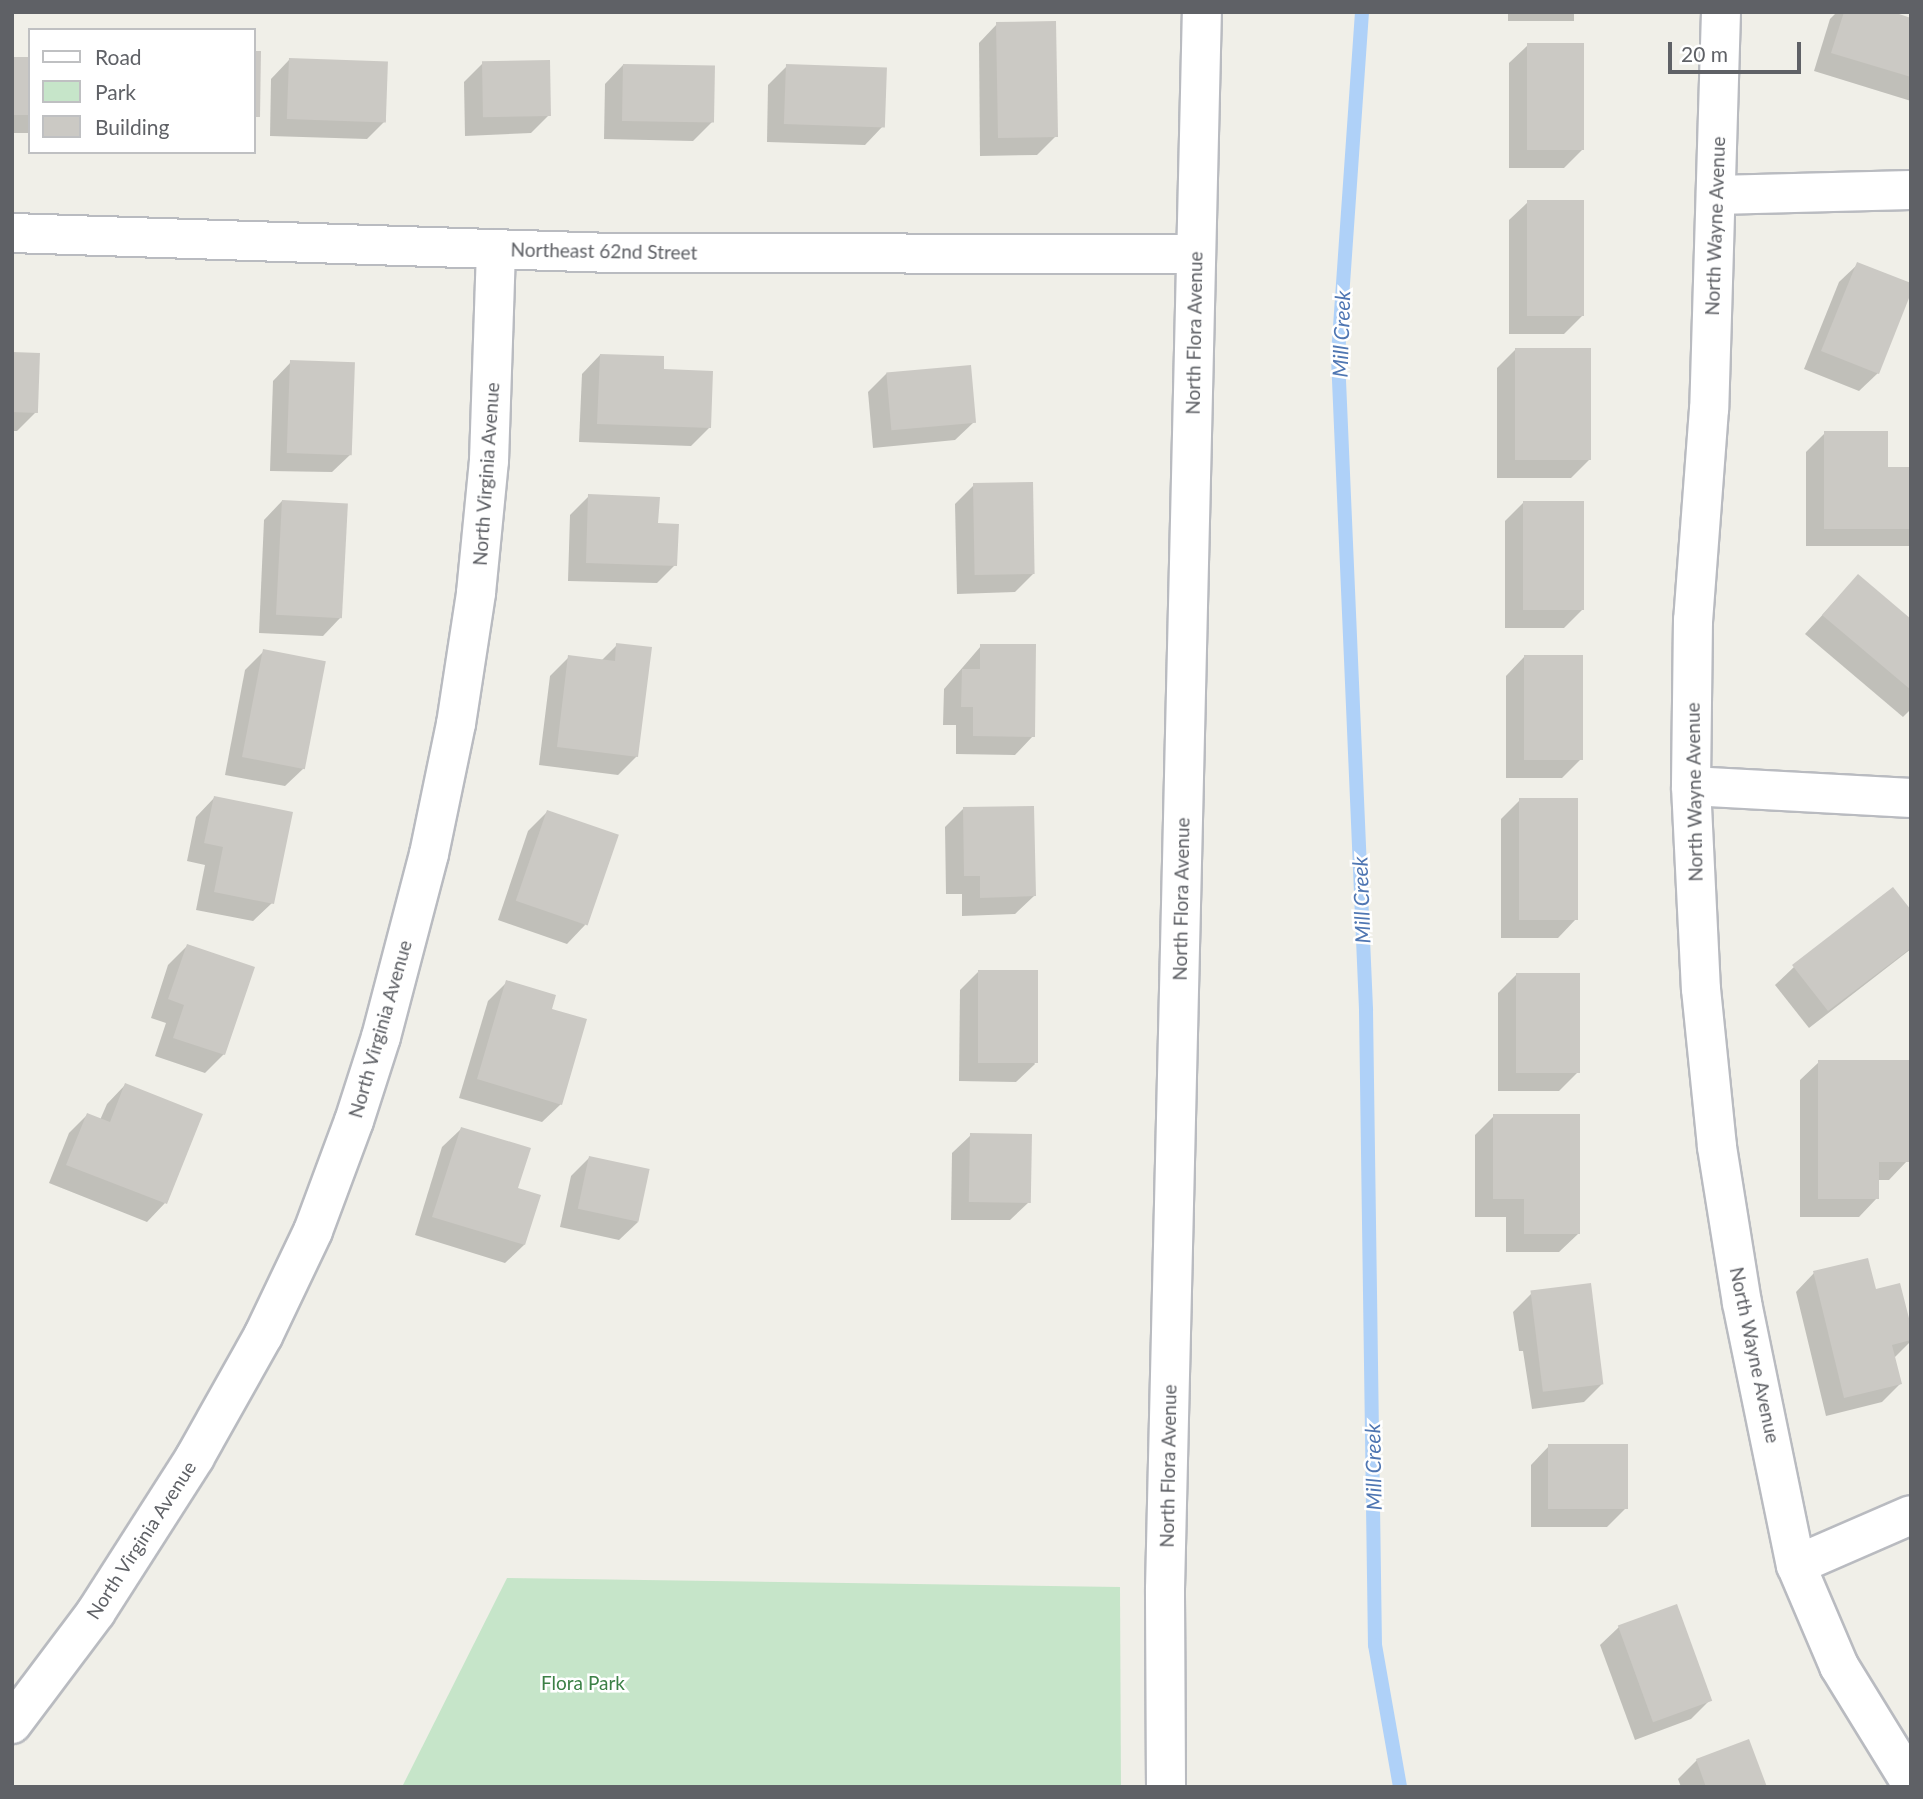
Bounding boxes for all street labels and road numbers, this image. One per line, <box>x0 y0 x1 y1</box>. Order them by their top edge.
street label: North Wayne Avenue <box>1700 136 1730 316</box>
street label: Northeast 62nd Street <box>510 238 698 264</box>
street label: North Flora Avenue <box>1181 251 1207 415</box>
street label: North Virginia Avenue <box>468 381 504 567</box>
street label: North Wayne Avenue <box>1681 702 1707 882</box>
street label: North Flora Avenue <box>1168 817 1194 981</box>
street label: North Virginia Avenue <box>344 937 416 1121</box>
street label: North Wayne Avenue <box>1725 1265 1785 1445</box>
street label: North Flora Avenue <box>1155 1384 1181 1548</box>
street label: North Virginia Avenue <box>81 1456 201 1624</box>

